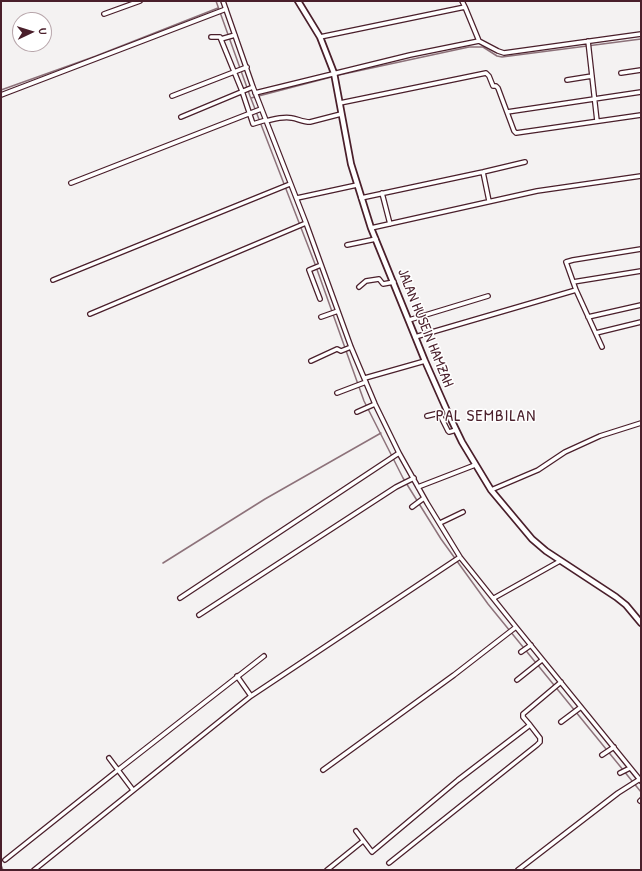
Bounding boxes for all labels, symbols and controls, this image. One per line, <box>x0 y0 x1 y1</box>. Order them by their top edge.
north arrow <box>12 12 52 52</box>
text: U <box>36 28 50 35</box>
street label: JALAN HUSEIN HAMZAH <box>393 266 457 390</box>
district label: PAL SEMBILAN <box>436 406 536 426</box>

